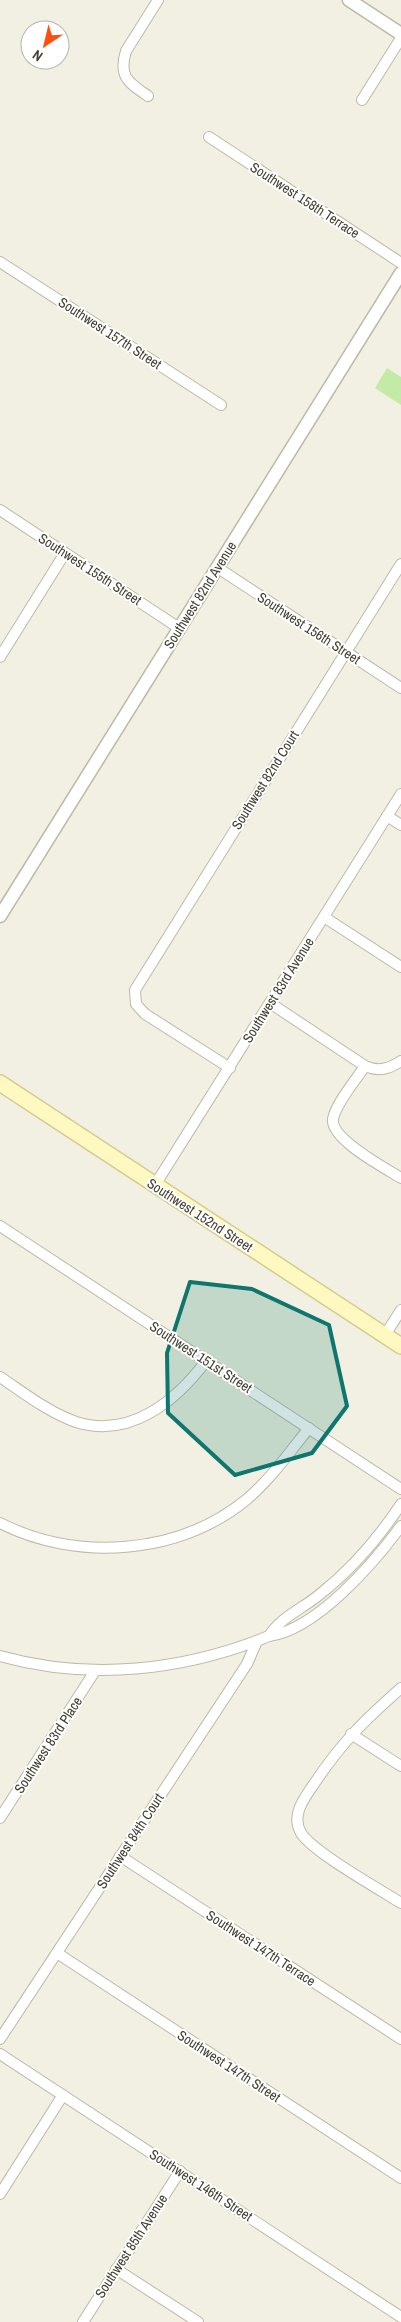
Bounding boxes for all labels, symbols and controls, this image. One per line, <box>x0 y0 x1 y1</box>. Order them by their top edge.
north arrow <box>20 20 70 70</box>
text: N <box>29 46 46 65</box>
street label: Southwest 158th Terrace <box>247 158 363 242</box>
street label: Southwest 157th Street <box>55 293 165 373</box>
street label: Southwest 155th Street <box>35 529 145 609</box>
street label: Southwest 82nd Avenue <box>160 538 240 652</box>
street label: Southwest 156th Street <box>254 588 364 668</box>
street label: Southwest 82nd Court <box>227 727 303 833</box>
street label: Southwest 83rd Avenue <box>238 934 318 1046</box>
street label: Southwest 152nd Street <box>144 1174 256 1256</box>
street label: Southwest 151st Street <box>146 1317 256 1397</box>
street label: Southwest 83rd Place <box>10 1693 86 1797</box>
street label: Southwest 84th Court <box>92 1790 168 1892</box>
street label: Southwest 147th Terrace <box>203 1906 319 1990</box>
street label: Southwest 147th Street <box>174 2026 284 2106</box>
street label: Southwest 146th Street <box>146 2145 256 2225</box>
street label: Southwest 85th Avenue <box>91 2191 171 2301</box>

